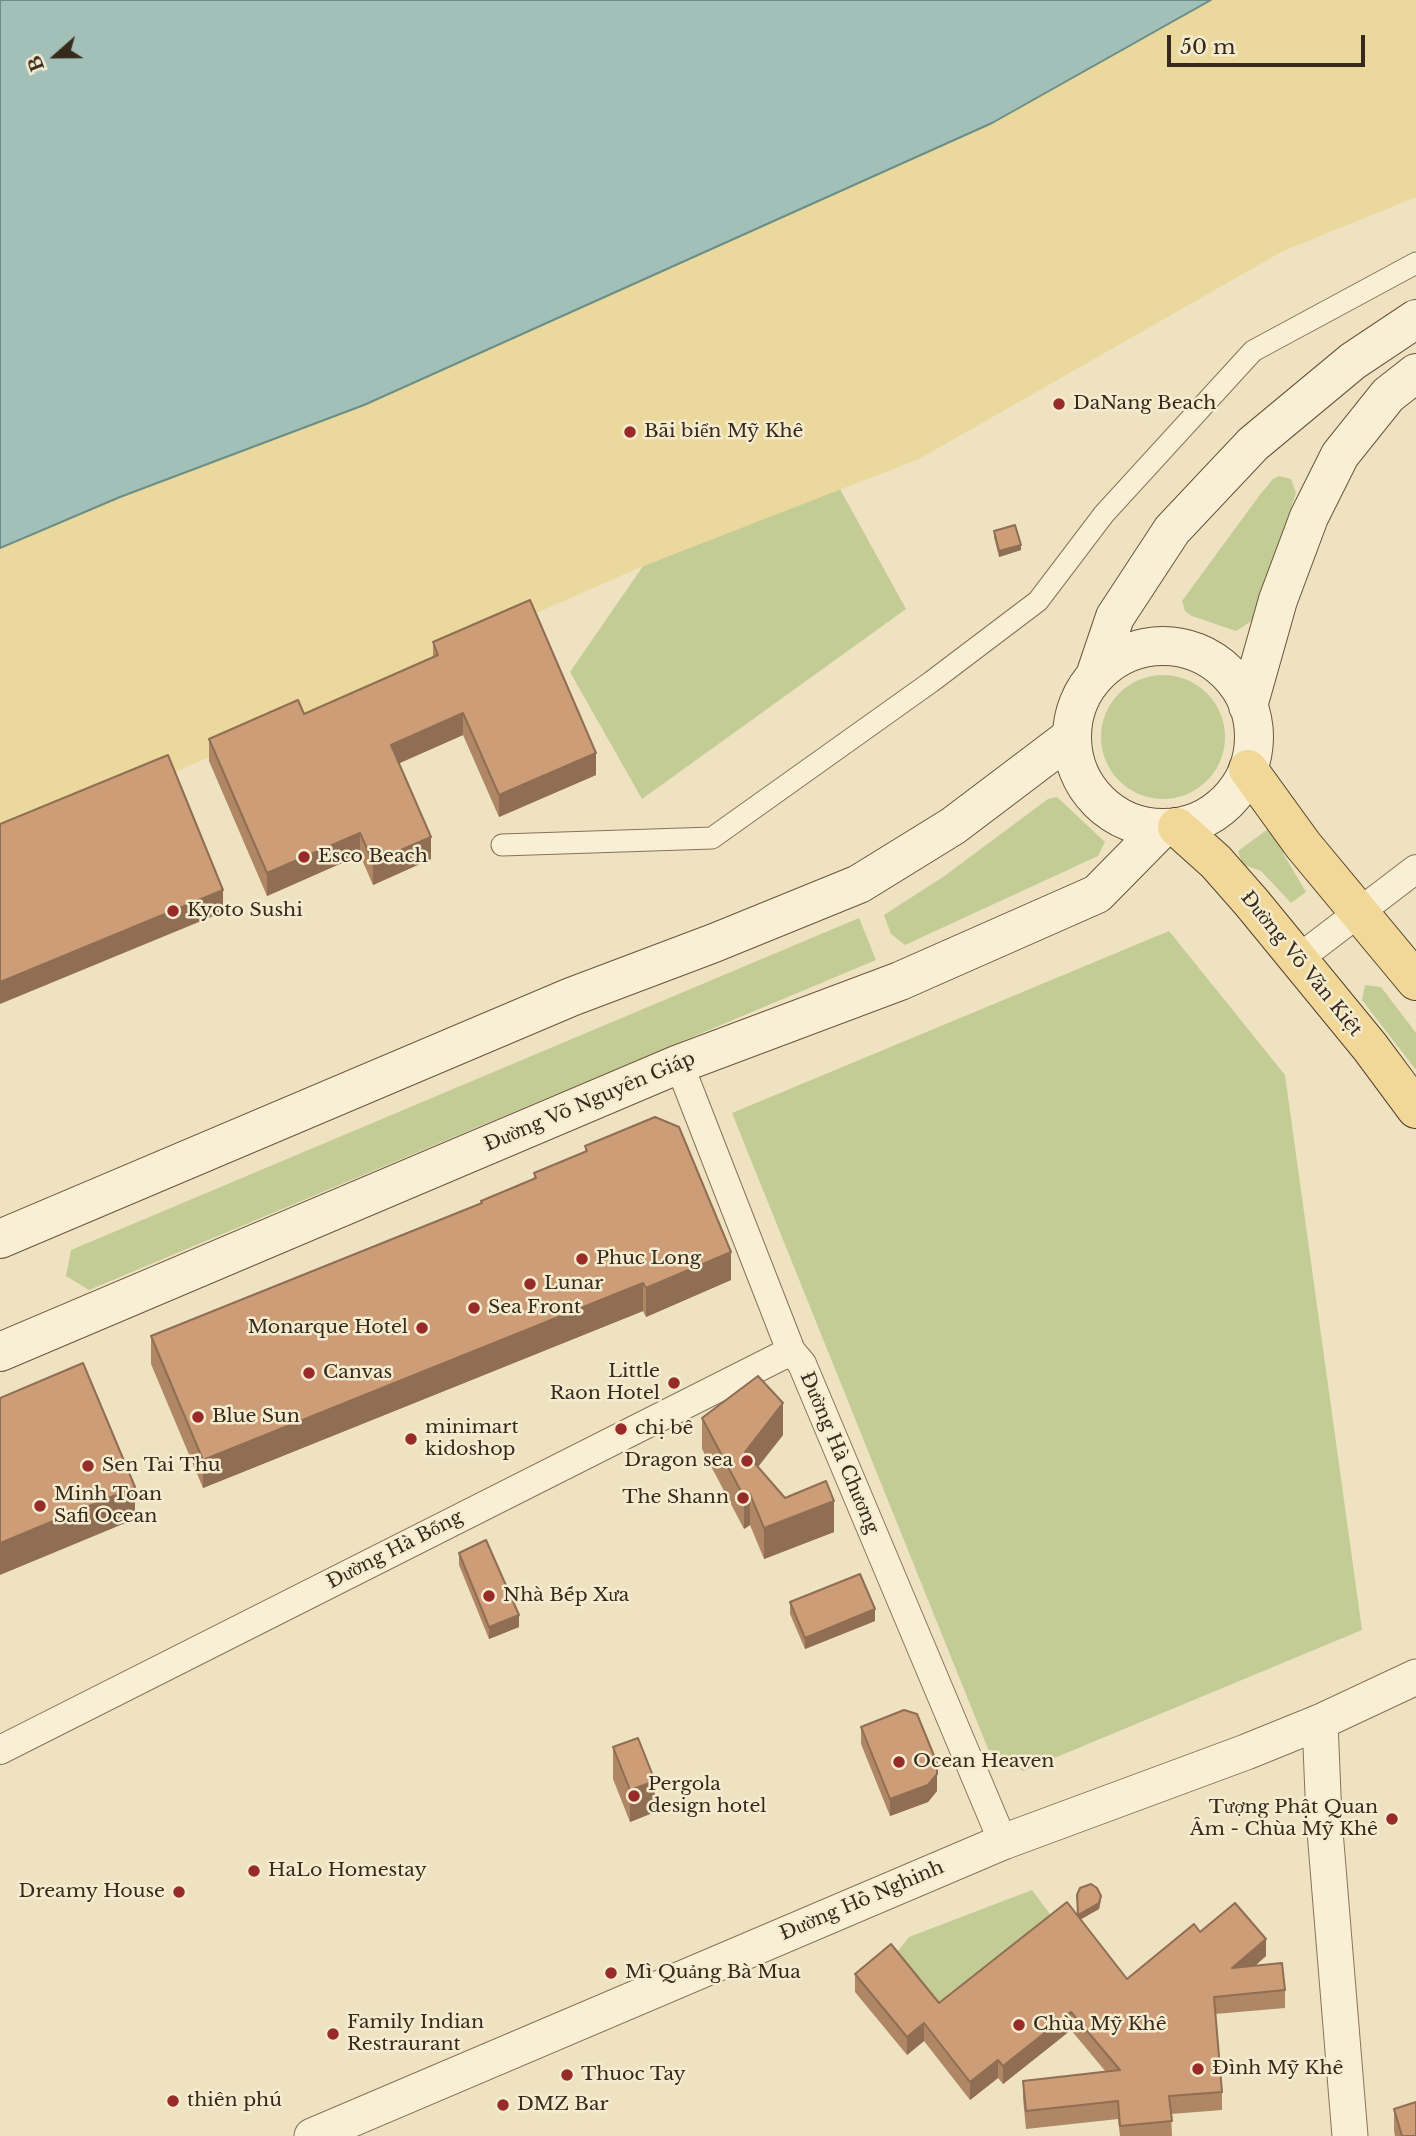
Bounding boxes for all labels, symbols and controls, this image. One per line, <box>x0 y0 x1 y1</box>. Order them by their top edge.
north arrow <box>21 21 91 91</box>
scale bar <box>1171 21 1369 65</box>
text: 50 m <box>1180 34 1235 60</box>
text: B <box>22 53 49 75</box>
place label: DaNang Beach <box>1073 393 1216 415</box>
marker: DaNang Beach <box>1051 396 1067 412</box>
place label: Bãi biển Mỹ Khê <box>644 421 805 443</box>
marker: Bãi biển Mỹ Khê <box>622 424 638 440</box>
place label: Esco Beach <box>318 846 428 868</box>
marker: Esco Beach <box>296 849 312 865</box>
street label: Đường Võ Văn Kiệt <box>1235 886 1367 1042</box>
place label: Kyoto Sushi <box>187 900 303 922</box>
marker: Kyoto Sushi <box>165 903 181 919</box>
street label: Đường Võ Nguyên Giáp <box>480 1047 700 1157</box>
place label: Phuc Long <box>596 1248 701 1270</box>
marker: Phuc Long <box>574 1251 590 1267</box>
place label: Lunar <box>544 1273 603 1295</box>
marker: Lunar <box>522 1276 538 1292</box>
place label: Sea Front <box>488 1297 581 1319</box>
marker: Sea Front <box>466 1300 482 1316</box>
place label: Monarque Hotel <box>248 1317 408 1339</box>
marker: Monarque Hotel <box>414 1320 430 1336</box>
place label: Little Raon Hotel <box>550 1361 660 1405</box>
place label: Canvas <box>323 1362 392 1384</box>
marker: Canvas <box>301 1365 317 1381</box>
street label: Đường Hà Chương <box>794 1366 884 1540</box>
marker: Little Raon Hotel <box>666 1375 682 1391</box>
place label: Blue Sun <box>212 1406 300 1428</box>
marker: Blue Sun <box>190 1409 206 1425</box>
place label: minimart kidoshop <box>425 1417 519 1461</box>
place label: chị bê <box>635 1418 694 1440</box>
marker: chị bê <box>613 1421 629 1437</box>
marker: minimart kidoshop <box>403 1431 419 1447</box>
place label: Dragon sea <box>624 1450 733 1472</box>
marker: Dragon sea <box>739 1453 755 1469</box>
place label: Sen Tai Thu <box>102 1455 220 1477</box>
marker: Sen Tai Thu <box>80 1458 96 1474</box>
place label: Minh Toan Safi Ocean <box>54 1484 162 1528</box>
place label: The Shann <box>622 1487 729 1509</box>
marker: The Shann <box>735 1490 751 1506</box>
marker: Minh Toan Safi Ocean <box>32 1498 48 1514</box>
street label: Đường Hà Bổng <box>321 1505 469 1595</box>
place label: Nhà Bếp Xưa <box>503 1585 631 1607</box>
marker: Nhà Bếp Xưa <box>481 1588 497 1604</box>
place label: Ocean Heaven <box>913 1751 1054 1773</box>
marker: Ocean Heaven <box>891 1754 907 1770</box>
place label: Pergola design hotel <box>648 1774 766 1818</box>
marker: Pergola design hotel <box>626 1788 642 1804</box>
place label: Tượng Phật Quan Âm - Chùa Mỹ Khê <box>1190 1797 1378 1841</box>
marker: Tượng Phật Quan Âm - Chùa Mỹ Khê <box>1384 1811 1400 1827</box>
street label: Đường Hồ Nghinh <box>775 1856 949 1946</box>
place label: HaLo Homestay <box>268 1860 427 1882</box>
marker: HaLo Homestay <box>246 1863 262 1879</box>
place label: Dreamy House <box>19 1881 165 1903</box>
marker: Dreamy House <box>171 1884 187 1900</box>
place label: Mì Quảng Bà Mua <box>625 1962 803 1984</box>
marker: Mì Quảng Bà Mua <box>603 1965 619 1981</box>
place label: Family Indian Restraurant <box>347 2012 484 2056</box>
place label: Chùa Mỹ Khê <box>1033 2014 1167 2036</box>
marker: Chùa Mỹ Khê <box>1011 2017 1027 2033</box>
marker: Family Indian Restraurant <box>325 2026 341 2042</box>
place label: Đình Mỹ Khê <box>1212 2058 1343 2080</box>
marker: Đình Mỹ Khê <box>1190 2061 1206 2077</box>
place label: Thuoc Tay <box>581 2064 686 2086</box>
marker: Thuoc Tay <box>559 2067 575 2083</box>
place label: thiên phú <box>187 2090 282 2112</box>
marker: thiên phú <box>165 2093 181 2109</box>
place label: DMZ Bar <box>517 2094 609 2116</box>
marker: DMZ Bar <box>495 2097 511 2113</box>

